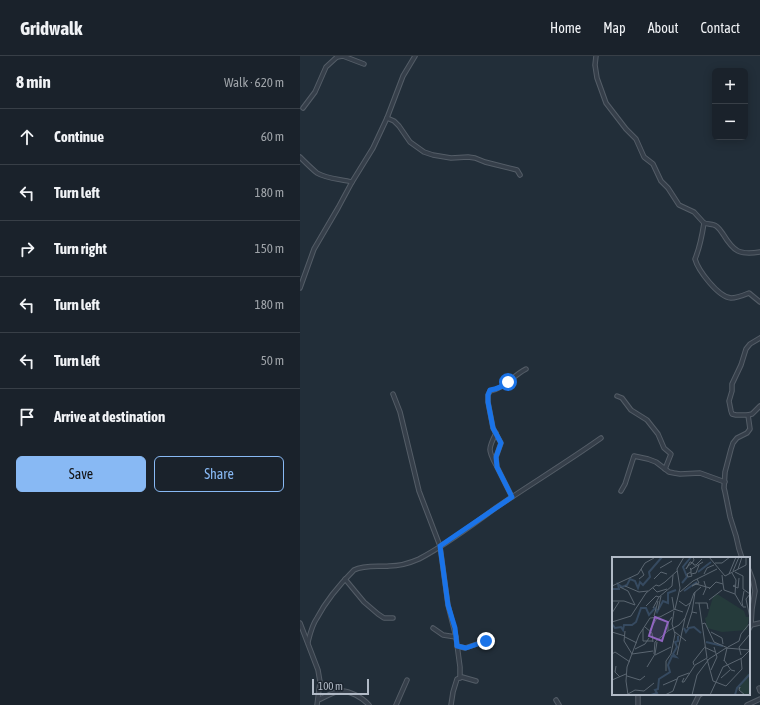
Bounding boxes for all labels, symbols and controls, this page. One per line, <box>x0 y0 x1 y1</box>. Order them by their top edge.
text: Gridwalk <box>20 17 82 39</box>
text: Home <box>550 20 581 36</box>
text: Map <box>603 20 626 36</box>
text: About <box>648 20 679 36</box>
text: Contact <box>701 20 740 36</box>
map controls <box>712 68 748 140</box>
button: + <box>712 68 748 104</box>
text: 8 min <box>16 72 51 92</box>
text: Walk · 620 m <box>224 75 284 90</box>
button: − <box>712 104 748 140</box>
icon: ahead <box>16 126 38 148</box>
text: Continue <box>54 128 104 145</box>
text: 60 m <box>261 129 284 144</box>
icon: left <box>16 182 38 204</box>
text: Turn left <box>54 184 100 201</box>
text: 180 m <box>255 185 284 200</box>
icon: right <box>16 238 38 260</box>
text: Turn right <box>54 240 107 257</box>
text: 150 m <box>255 241 284 256</box>
icon: left <box>16 294 38 316</box>
text: Turn left <box>54 296 100 313</box>
text: 180 m <box>255 297 284 312</box>
icon: left <box>16 350 38 372</box>
text: Turn left <box>54 352 100 369</box>
text: 50 m <box>261 353 284 368</box>
route start <box>499 373 517 391</box>
icon: arrive <box>16 406 38 428</box>
text: Arrive at destination <box>54 408 165 425</box>
button: Save <box>16 456 146 492</box>
button: Share <box>154 456 284 492</box>
inset map <box>612 557 750 695</box>
route end <box>477 632 495 650</box>
scale bar <box>312 677 369 696</box>
text: 100 m <box>318 680 343 692</box>

